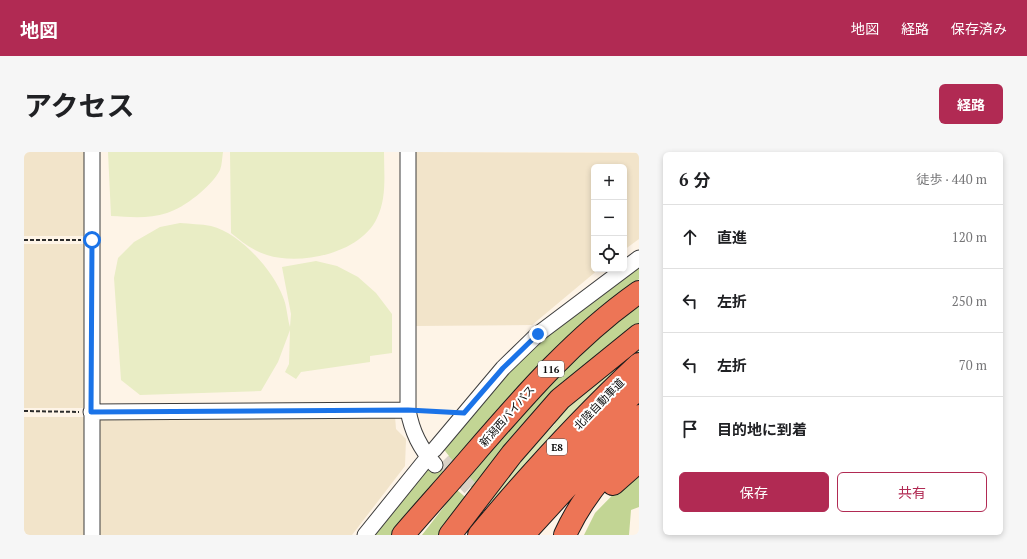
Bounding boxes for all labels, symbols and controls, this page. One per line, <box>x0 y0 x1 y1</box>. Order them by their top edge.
text: 地図 <box>20 17 58 42</box>
text: 地図 <box>851 19 879 38</box>
text: 経路 <box>901 19 929 38</box>
text: 保存済み <box>951 19 1007 38</box>
button: 経路 <box>939 84 1003 124</box>
text: アクセス <box>24 87 135 124</box>
map controls <box>591 164 627 272</box>
button: + <box>591 164 627 200</box>
text: 6 分 <box>679 168 710 191</box>
text: 徒歩 · 440 m <box>916 170 987 188</box>
button: − <box>591 200 627 236</box>
icon: ahead <box>679 226 701 248</box>
text: 直進 <box>717 227 747 247</box>
text: 120 m <box>952 228 987 246</box>
route start <box>83 231 101 249</box>
button: locate <box>591 236 627 272</box>
icon: left <box>679 290 701 312</box>
text: 左折 <box>717 291 747 311</box>
text: 250 m <box>952 292 987 310</box>
route end <box>529 325 547 343</box>
icon: left <box>679 354 701 376</box>
text: 左折 <box>717 355 747 375</box>
text: 70 m <box>959 356 987 374</box>
road number: 116 <box>538 361 564 377</box>
street label: 北陸自動車道 <box>571 375 627 433</box>
street label: 新潟西バイパス <box>477 382 537 450</box>
icon: arrive <box>679 418 701 440</box>
text: 目的地に到着 <box>717 419 807 439</box>
road number: E8 <box>547 439 567 455</box>
button: 保存 <box>679 472 829 512</box>
button: 共有 <box>837 472 987 512</box>

